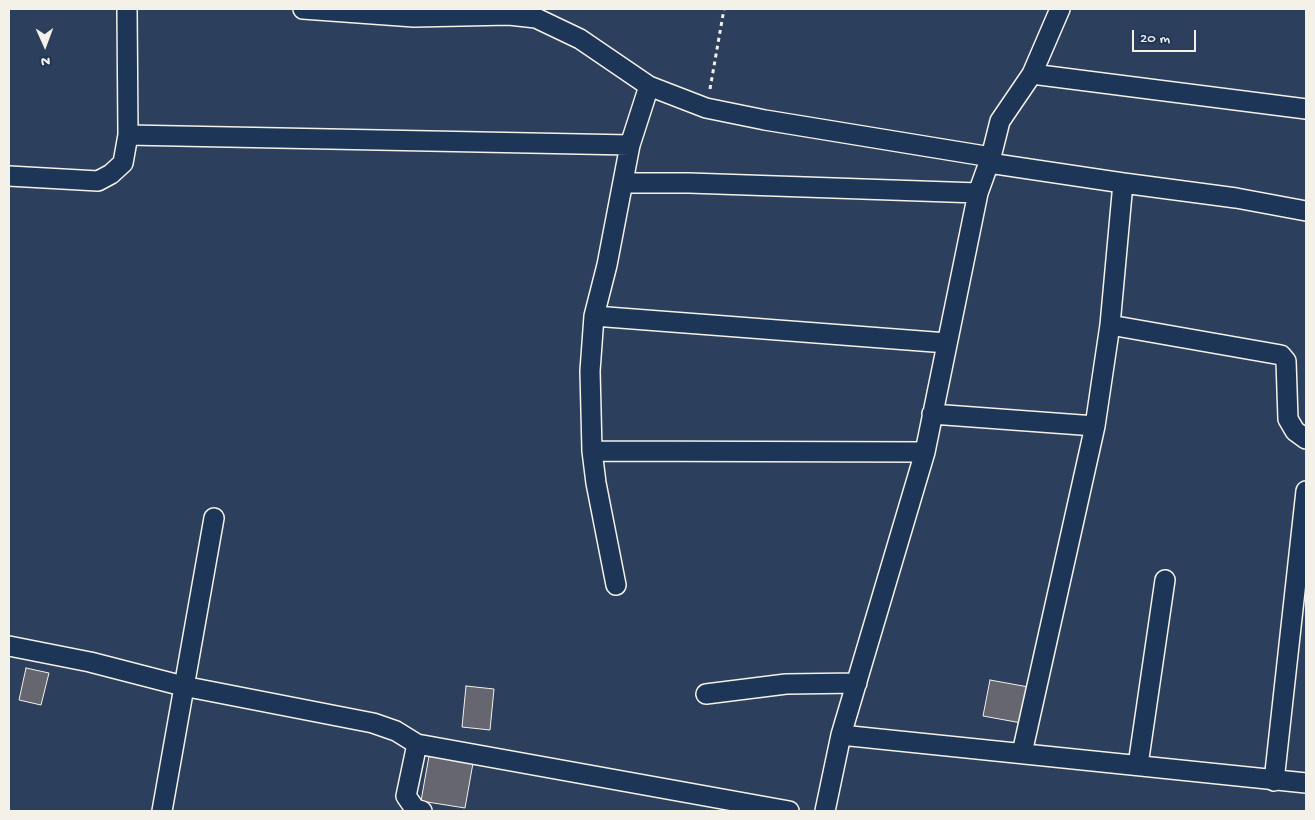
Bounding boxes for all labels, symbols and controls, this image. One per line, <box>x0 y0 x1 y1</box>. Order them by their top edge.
north arrow <box>20 20 70 70</box>
scale bar <box>1135 20 1199 52</box>
text: 20 m <box>1140 30 1170 48</box>
text: N <box>41 52 50 69</box>

